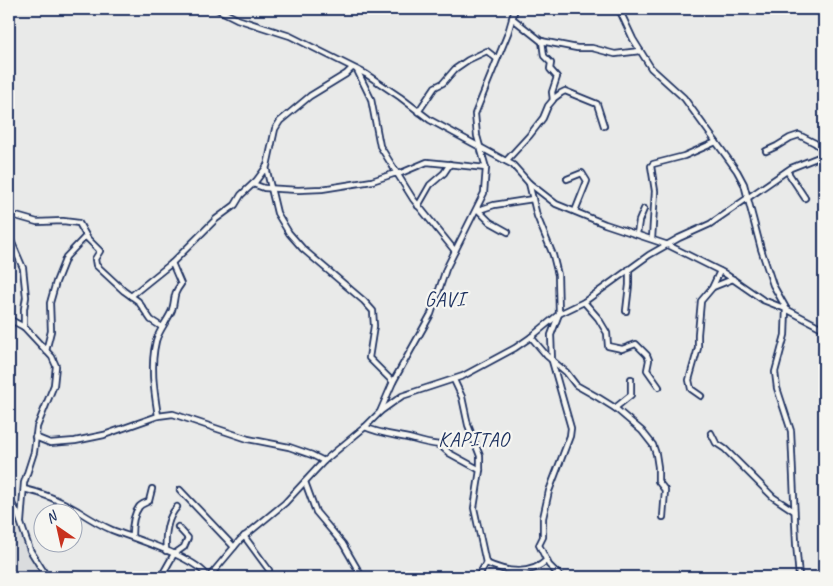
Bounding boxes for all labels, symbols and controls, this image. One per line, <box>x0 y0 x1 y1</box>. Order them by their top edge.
district label: GAVI <box>425 287 469 312</box>
district label: KAPITAO <box>438 427 511 452</box>
north arrow <box>32 504 82 554</box>
text: N <box>43 507 61 527</box>

